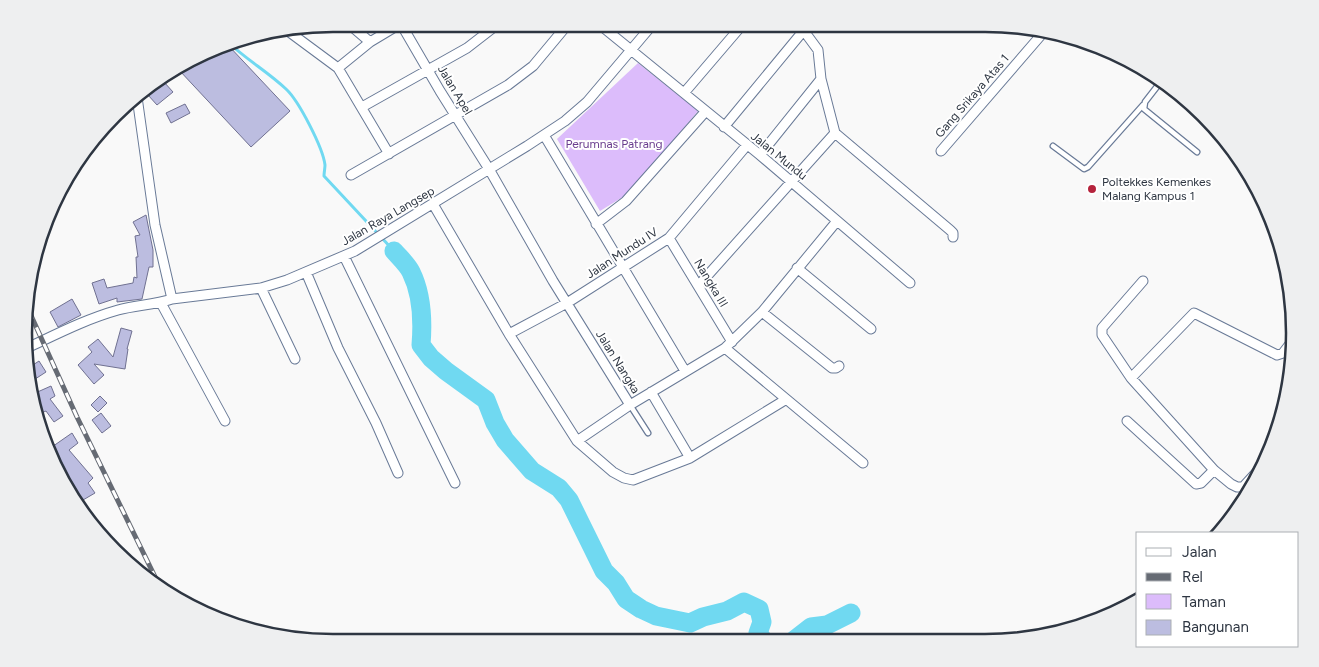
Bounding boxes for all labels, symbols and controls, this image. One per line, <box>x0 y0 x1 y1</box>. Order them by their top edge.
street label: Gang Srikaya Atas 1 <box>932 52 1012 140</box>
street label: Jalan Apel <box>435 63 475 117</box>
street label: Jalan Mundu <box>748 129 810 183</box>
park label: Perumnas Patrang <box>565 137 663 151</box>
place label: Poltekkes Kemenkes Malang Kampus 1 <box>1102 175 1212 203</box>
marker: Poltekkes Kemenkes Malang Kampus 1 <box>1086 183 1098 195</box>
street label: Jalan Raya Langsep <box>339 184 437 248</box>
street label: Jalan Mundu IV <box>584 224 661 281</box>
street label: Nangka III <box>691 256 731 310</box>
street label: Jalan Nangka <box>593 328 643 396</box>
legend <box>1136 532 1299 647</box>
text: Jalan <box>1182 543 1217 561</box>
text: Rel <box>1182 568 1203 586</box>
text: Taman <box>1182 593 1226 611</box>
text: Bangunan <box>1182 618 1249 636</box>

